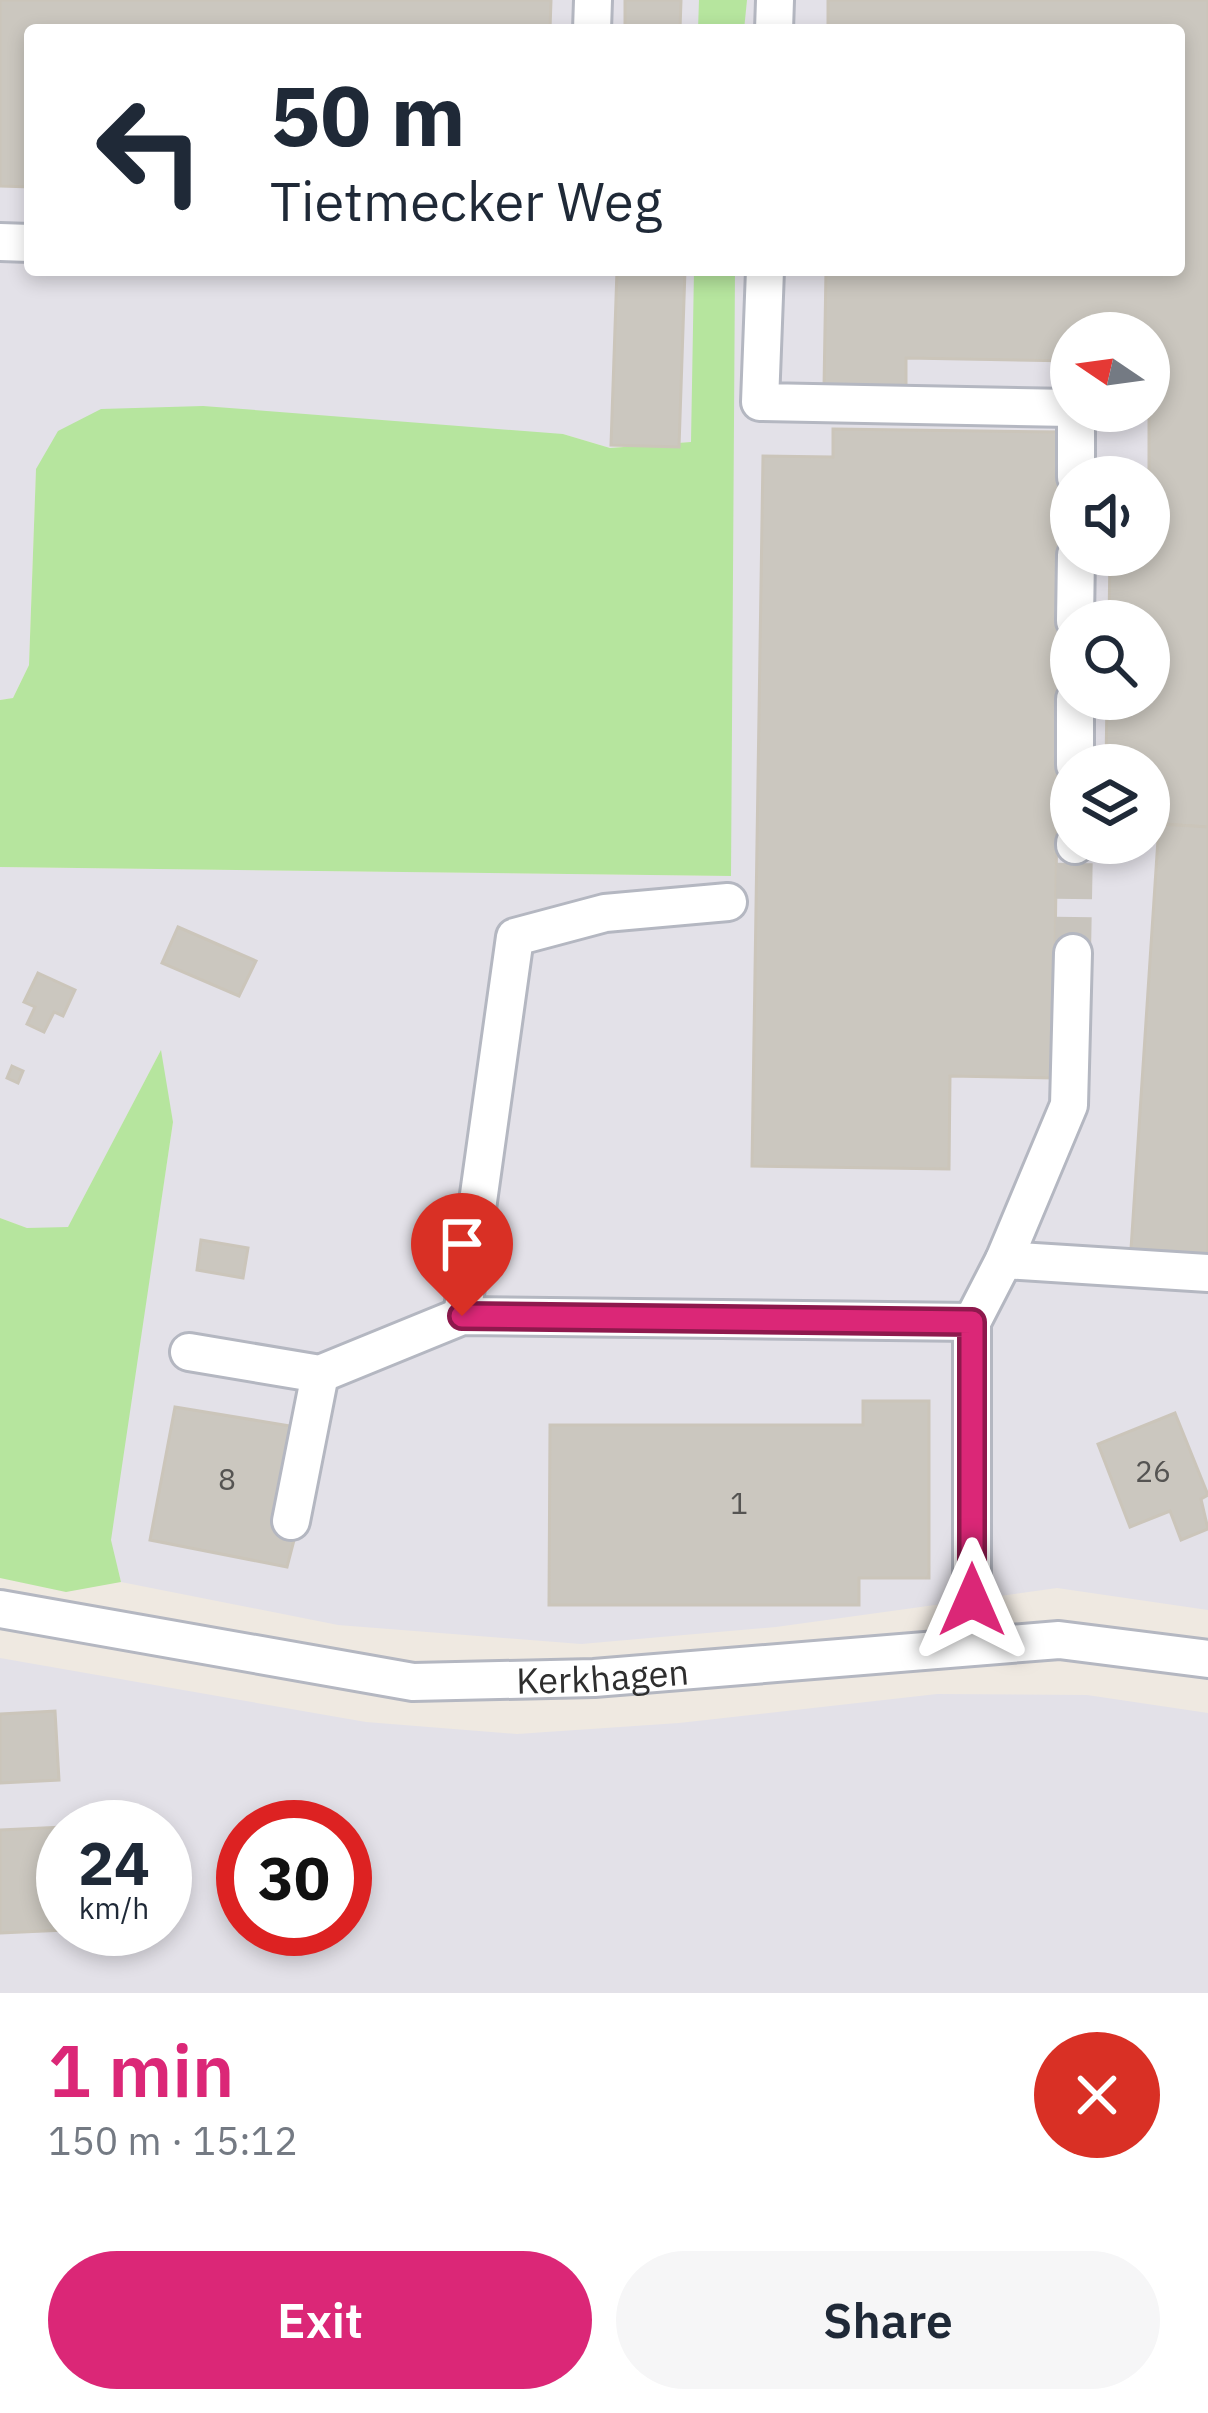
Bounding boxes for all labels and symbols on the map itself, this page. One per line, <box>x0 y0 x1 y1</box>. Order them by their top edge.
north arrow <box>1050 312 1170 432</box>
pin <box>411 1193 513 1316</box>
house number: 26 <box>1135 1451 1171 1490</box>
house number: 8 <box>218 1459 236 1498</box>
house number: 1 <box>730 1483 748 1522</box>
position arrow <box>909 1537 1035 1663</box>
street label: Kerkhagen <box>516 1647 690 1703</box>
speed limit sign: 30 <box>216 1800 372 1956</box>

